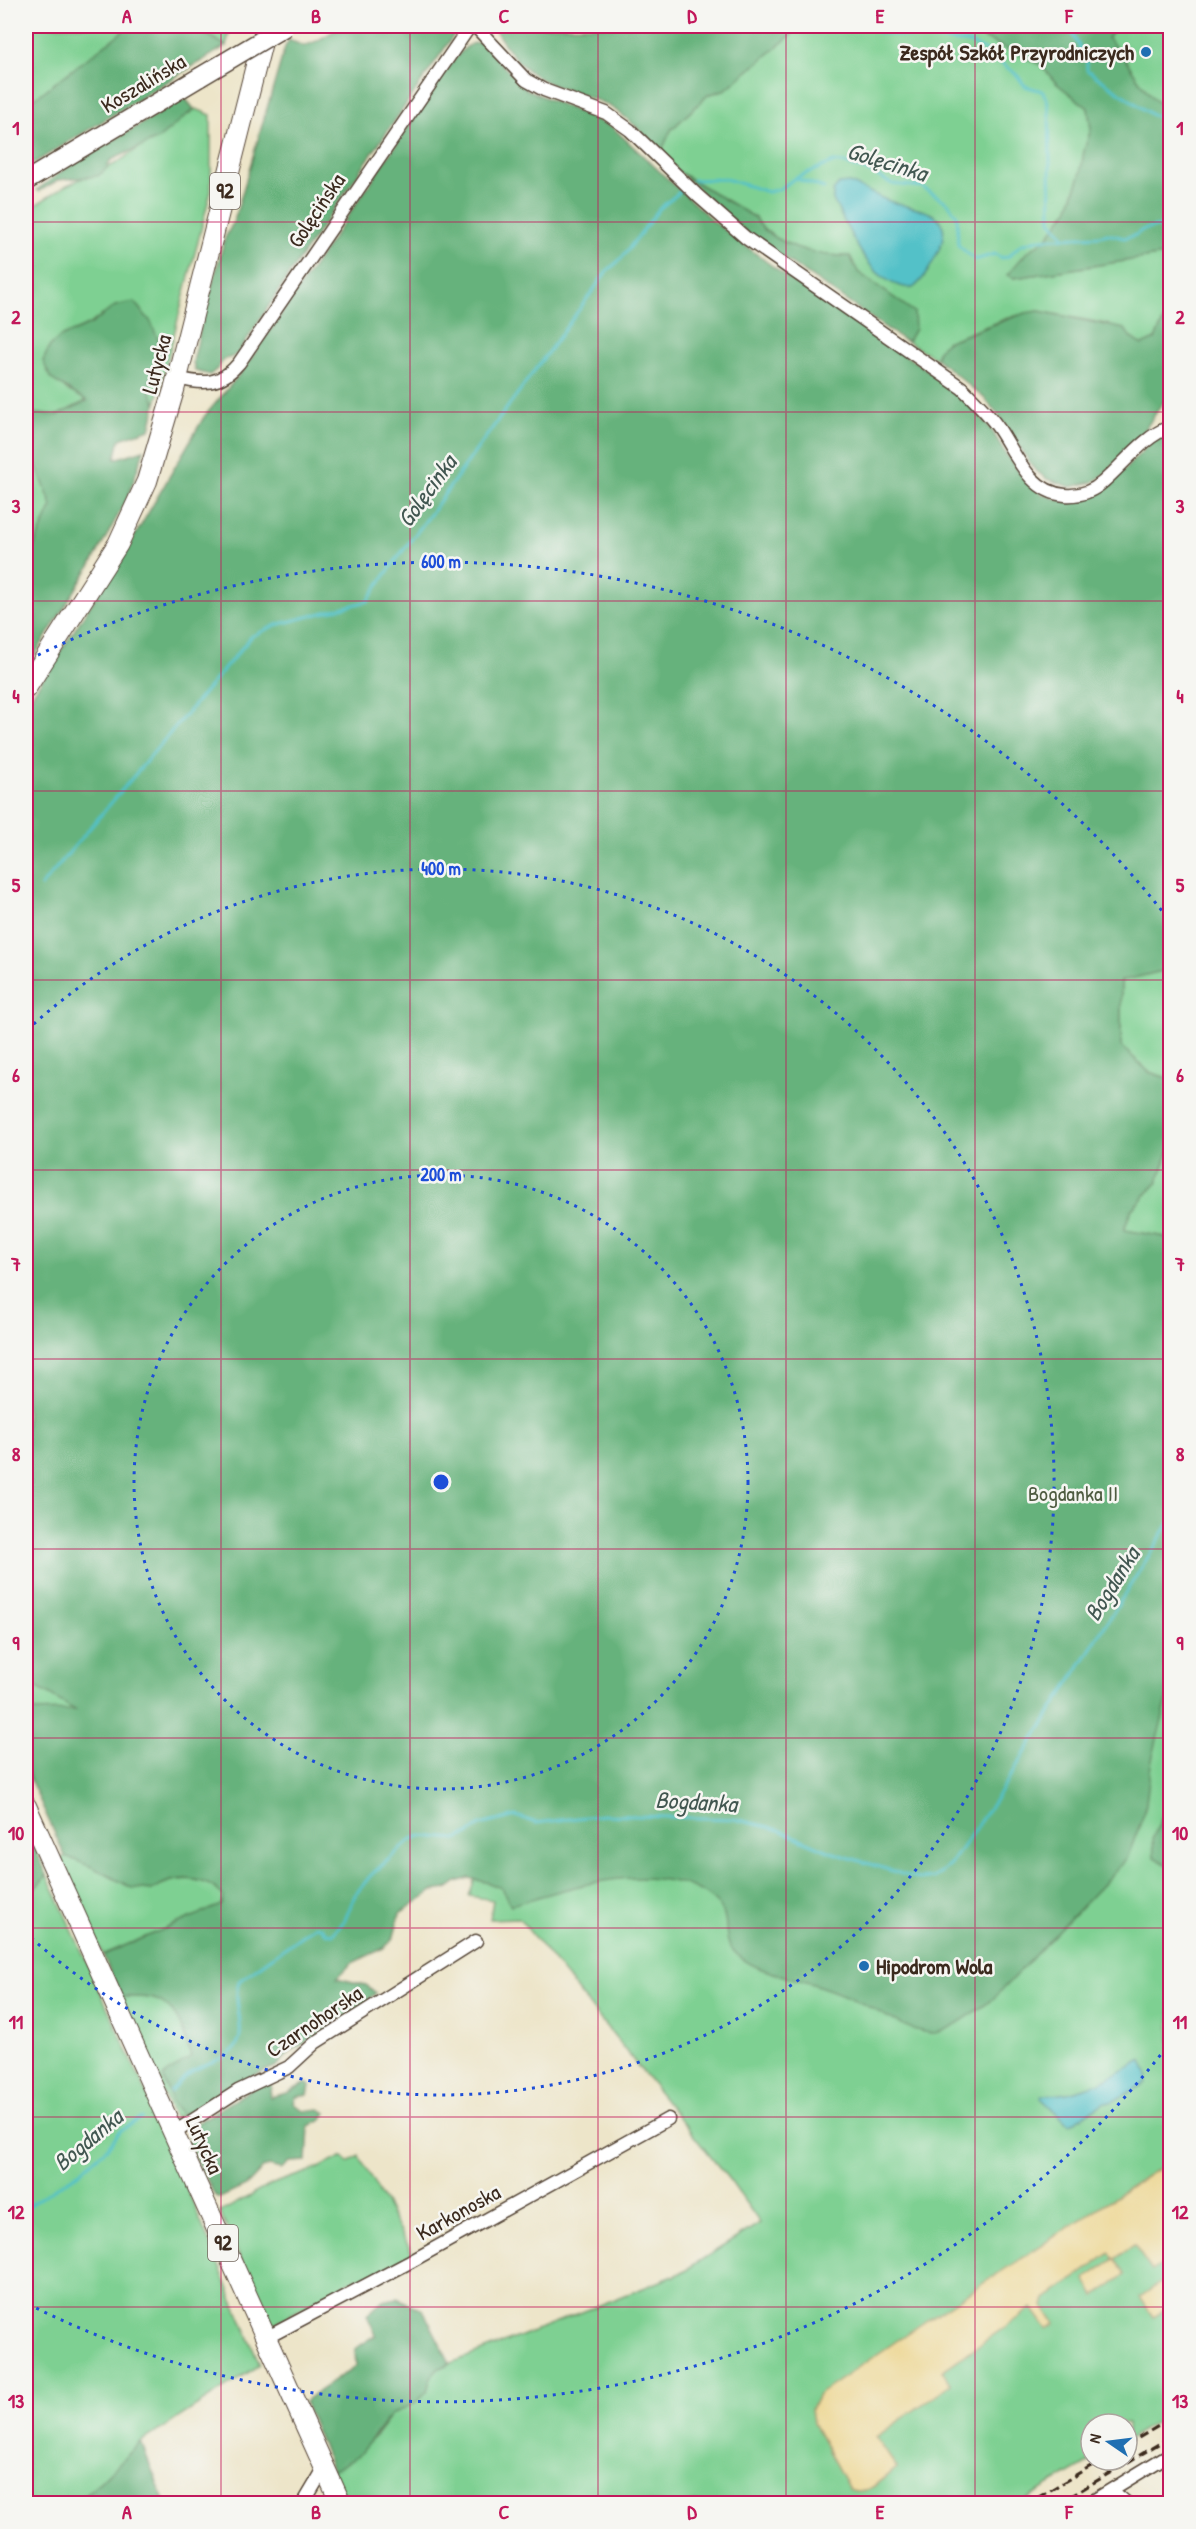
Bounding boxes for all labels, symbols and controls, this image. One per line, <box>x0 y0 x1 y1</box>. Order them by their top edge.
text: A <box>122 2 132 29</box>
text: B <box>311 2 321 29</box>
text: C <box>499 2 510 29</box>
text: D <box>687 2 697 29</box>
text: E <box>876 2 885 29</box>
text: F <box>1064 2 1074 29</box>
place label: Zespół Szkół Przyrodniczych <box>899 37 1135 68</box>
marker: Zespół Szkół Przyrodniczych <box>1139 45 1153 59</box>
street label: Koszalińska <box>95 46 191 120</box>
text: 1 <box>12 114 20 141</box>
text: 1 <box>1176 114 1184 141</box>
water label: Golęcinka <box>843 134 934 189</box>
street label: Golęcińska <box>280 167 352 253</box>
road number: 92 <box>210 173 240 209</box>
text: 2 <box>11 303 21 330</box>
text: 2 <box>1175 303 1185 330</box>
street label: Lutycka <box>134 331 178 397</box>
water label: Golęcinka <box>389 446 465 533</box>
text: 3 <box>12 492 21 519</box>
text: 3 <box>1176 492 1185 519</box>
text: 600 m <box>421 549 461 574</box>
text: 4 <box>12 682 20 709</box>
text: 4 <box>1176 682 1184 709</box>
text: 400 m <box>421 856 461 881</box>
text: 5 <box>12 871 21 898</box>
text: 5 <box>1176 871 1185 898</box>
text: 6 <box>12 1061 20 1088</box>
text: 6 <box>1176 1061 1184 1088</box>
text: 200 m <box>421 1162 461 1187</box>
text: 7 <box>10 1250 21 1277</box>
text: 7 <box>1174 1250 1185 1277</box>
text: 8 <box>12 1440 21 1467</box>
text: 8 <box>1176 1440 1185 1467</box>
centre of rings <box>431 1472 451 1492</box>
park label: Bogdanka II <box>1028 1478 1118 1508</box>
water label: Bogdanka <box>1076 1538 1149 1627</box>
text: 9 <box>12 1629 20 1656</box>
text: 9 <box>1176 1629 1184 1656</box>
water label: Bogdanka <box>654 1783 740 1820</box>
text: 10 <box>8 1819 24 1846</box>
text: 10 <box>1172 1819 1188 1846</box>
place label: Hipodrom Wola <box>876 1951 993 1982</box>
marker: Hipodrom Wola <box>857 1959 871 1973</box>
street label: Czarnohorska <box>260 1978 368 2064</box>
text: 11 <box>9 2008 23 2035</box>
text: 11 <box>1173 2008 1187 2035</box>
water label: Bogdanka <box>46 2099 131 2178</box>
street label: Lutycka <box>179 2111 231 2179</box>
street label: Karkonoska <box>411 2176 506 2247</box>
text: 12 <box>8 2198 25 2225</box>
text: 12 <box>1172 2198 1189 2225</box>
road number: 92 <box>208 2225 238 2261</box>
text: 13 <box>8 2387 24 2414</box>
text: 13 <box>1172 2387 1188 2414</box>
north arrow <box>1079 2412 1139 2472</box>
text: N <box>1083 2431 1106 2445</box>
text: A <box>122 2498 132 2525</box>
text: B <box>311 2498 321 2525</box>
text: C <box>499 2498 510 2525</box>
text: D <box>687 2498 697 2525</box>
text: E <box>876 2498 885 2525</box>
text: F <box>1064 2498 1074 2525</box>

